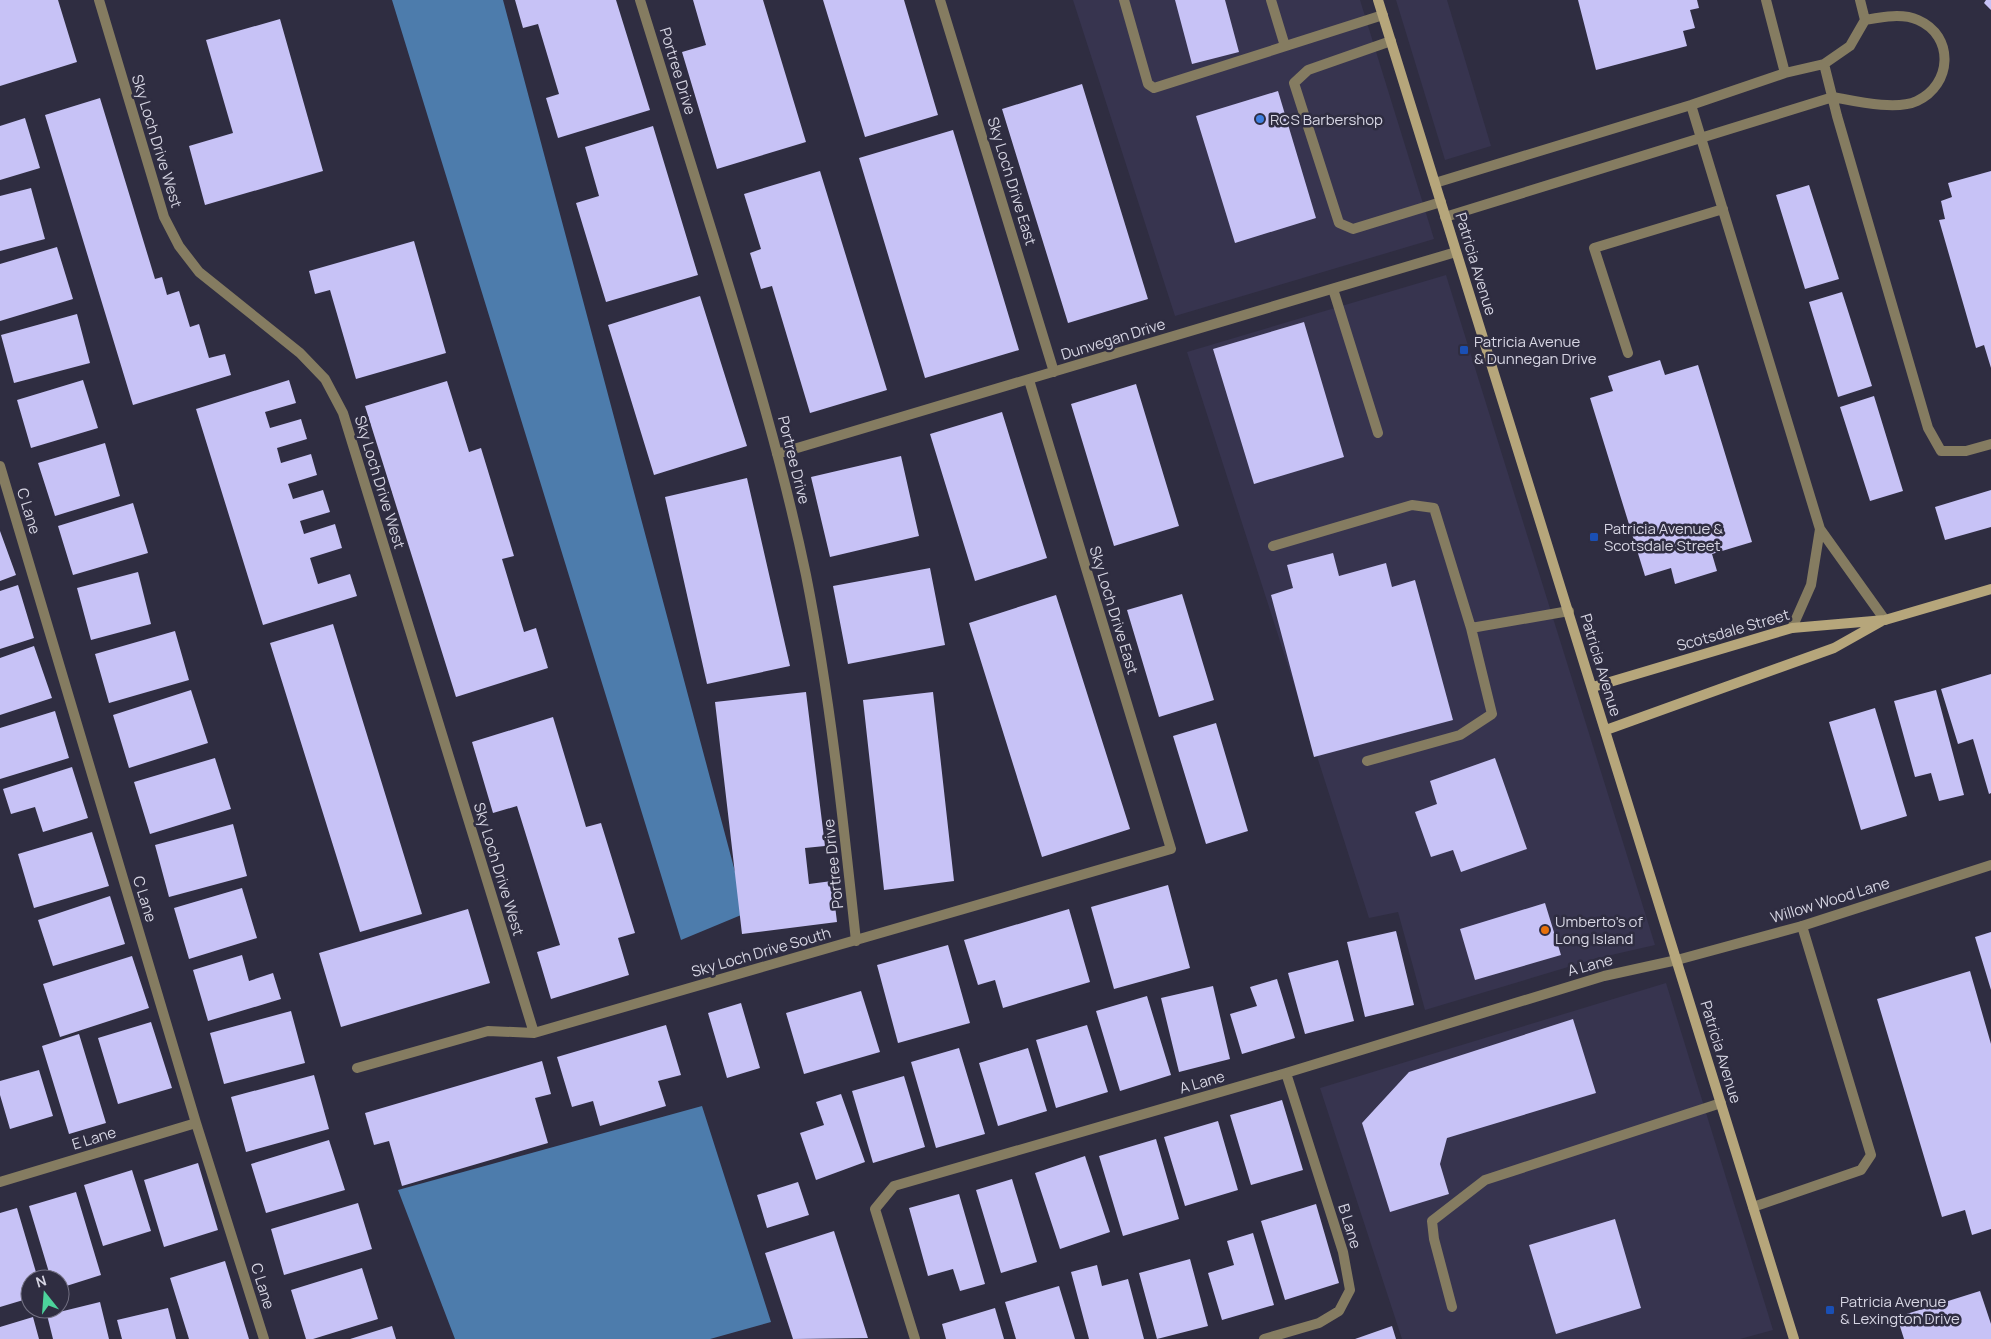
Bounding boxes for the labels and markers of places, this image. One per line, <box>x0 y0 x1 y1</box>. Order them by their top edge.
place label: RCS Barbershop <box>1270 109 1383 130</box>
marker: RCS Barbershop <box>1254 113 1266 125</box>
place label: Patricia Avenue & Dunnegan Drive <box>1474 331 1597 369</box>
marker: Patricia Avenue & Dunnegan Drive <box>1458 344 1470 356</box>
place label: Patricia Avenue & Scotsdale Street <box>1604 518 1723 556</box>
marker: Patricia Avenue & Scotsdale Street <box>1588 531 1600 543</box>
place label: Umberto's of Long Island <box>1555 911 1643 949</box>
marker: Umberto's of Long Island <box>1539 924 1551 936</box>
place label: Patricia Avenue & Lexington Drive <box>1840 1291 1960 1329</box>
marker: Patricia Avenue & Lexington Drive <box>1824 1304 1836 1316</box>

